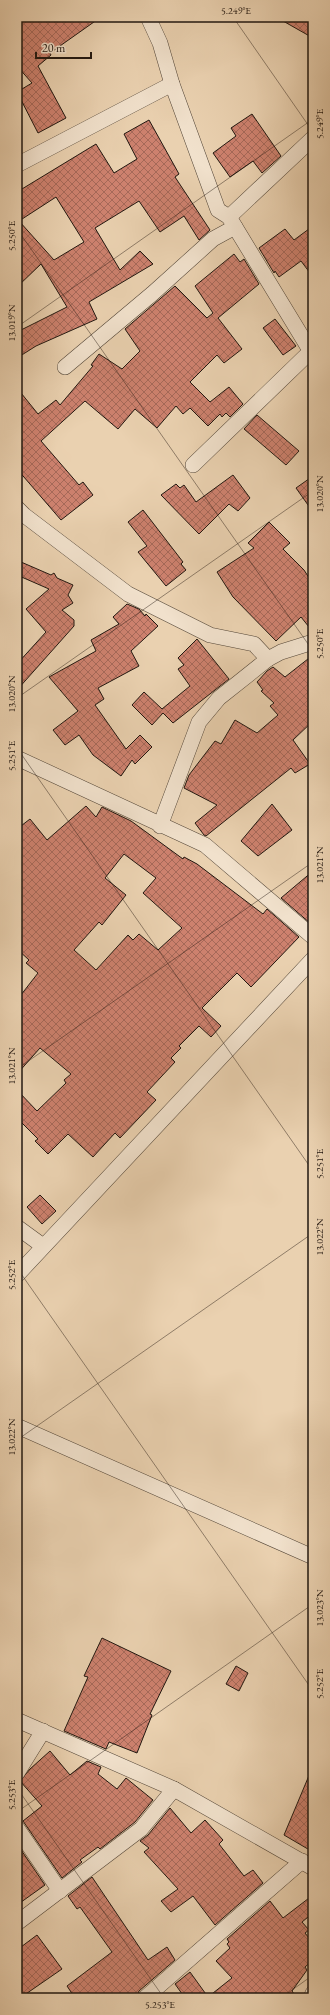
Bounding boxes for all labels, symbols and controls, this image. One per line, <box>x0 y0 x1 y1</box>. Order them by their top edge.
text: 5.249°E <box>221 4 251 17</box>
scale bar <box>36 34 91 60</box>
text: 20 m <box>42 40 66 56</box>
text: 5.249°E <box>313 109 326 139</box>
text: 5.250°E <box>5 221 18 251</box>
text: 13.019°N <box>5 304 18 342</box>
text: 13.020°N <box>313 475 326 513</box>
text: 5.250°E <box>313 629 326 659</box>
text: 13.020°N <box>5 675 18 713</box>
text: 5.251°E <box>5 741 18 771</box>
text: 13.021°N <box>313 846 326 884</box>
text: 13.021°N <box>5 1047 18 1085</box>
text: 5.251°E <box>313 1149 326 1179</box>
text: 13.022°N <box>313 1218 326 1256</box>
text: 5.252°E <box>5 1260 18 1290</box>
text: 13.022°N <box>5 1418 18 1456</box>
text: 13.023°N <box>313 1589 326 1627</box>
text: 5.252°E <box>313 1669 326 1699</box>
text: 5.253°E <box>5 1780 18 1810</box>
text: 5.253°E <box>145 1998 175 2011</box>

